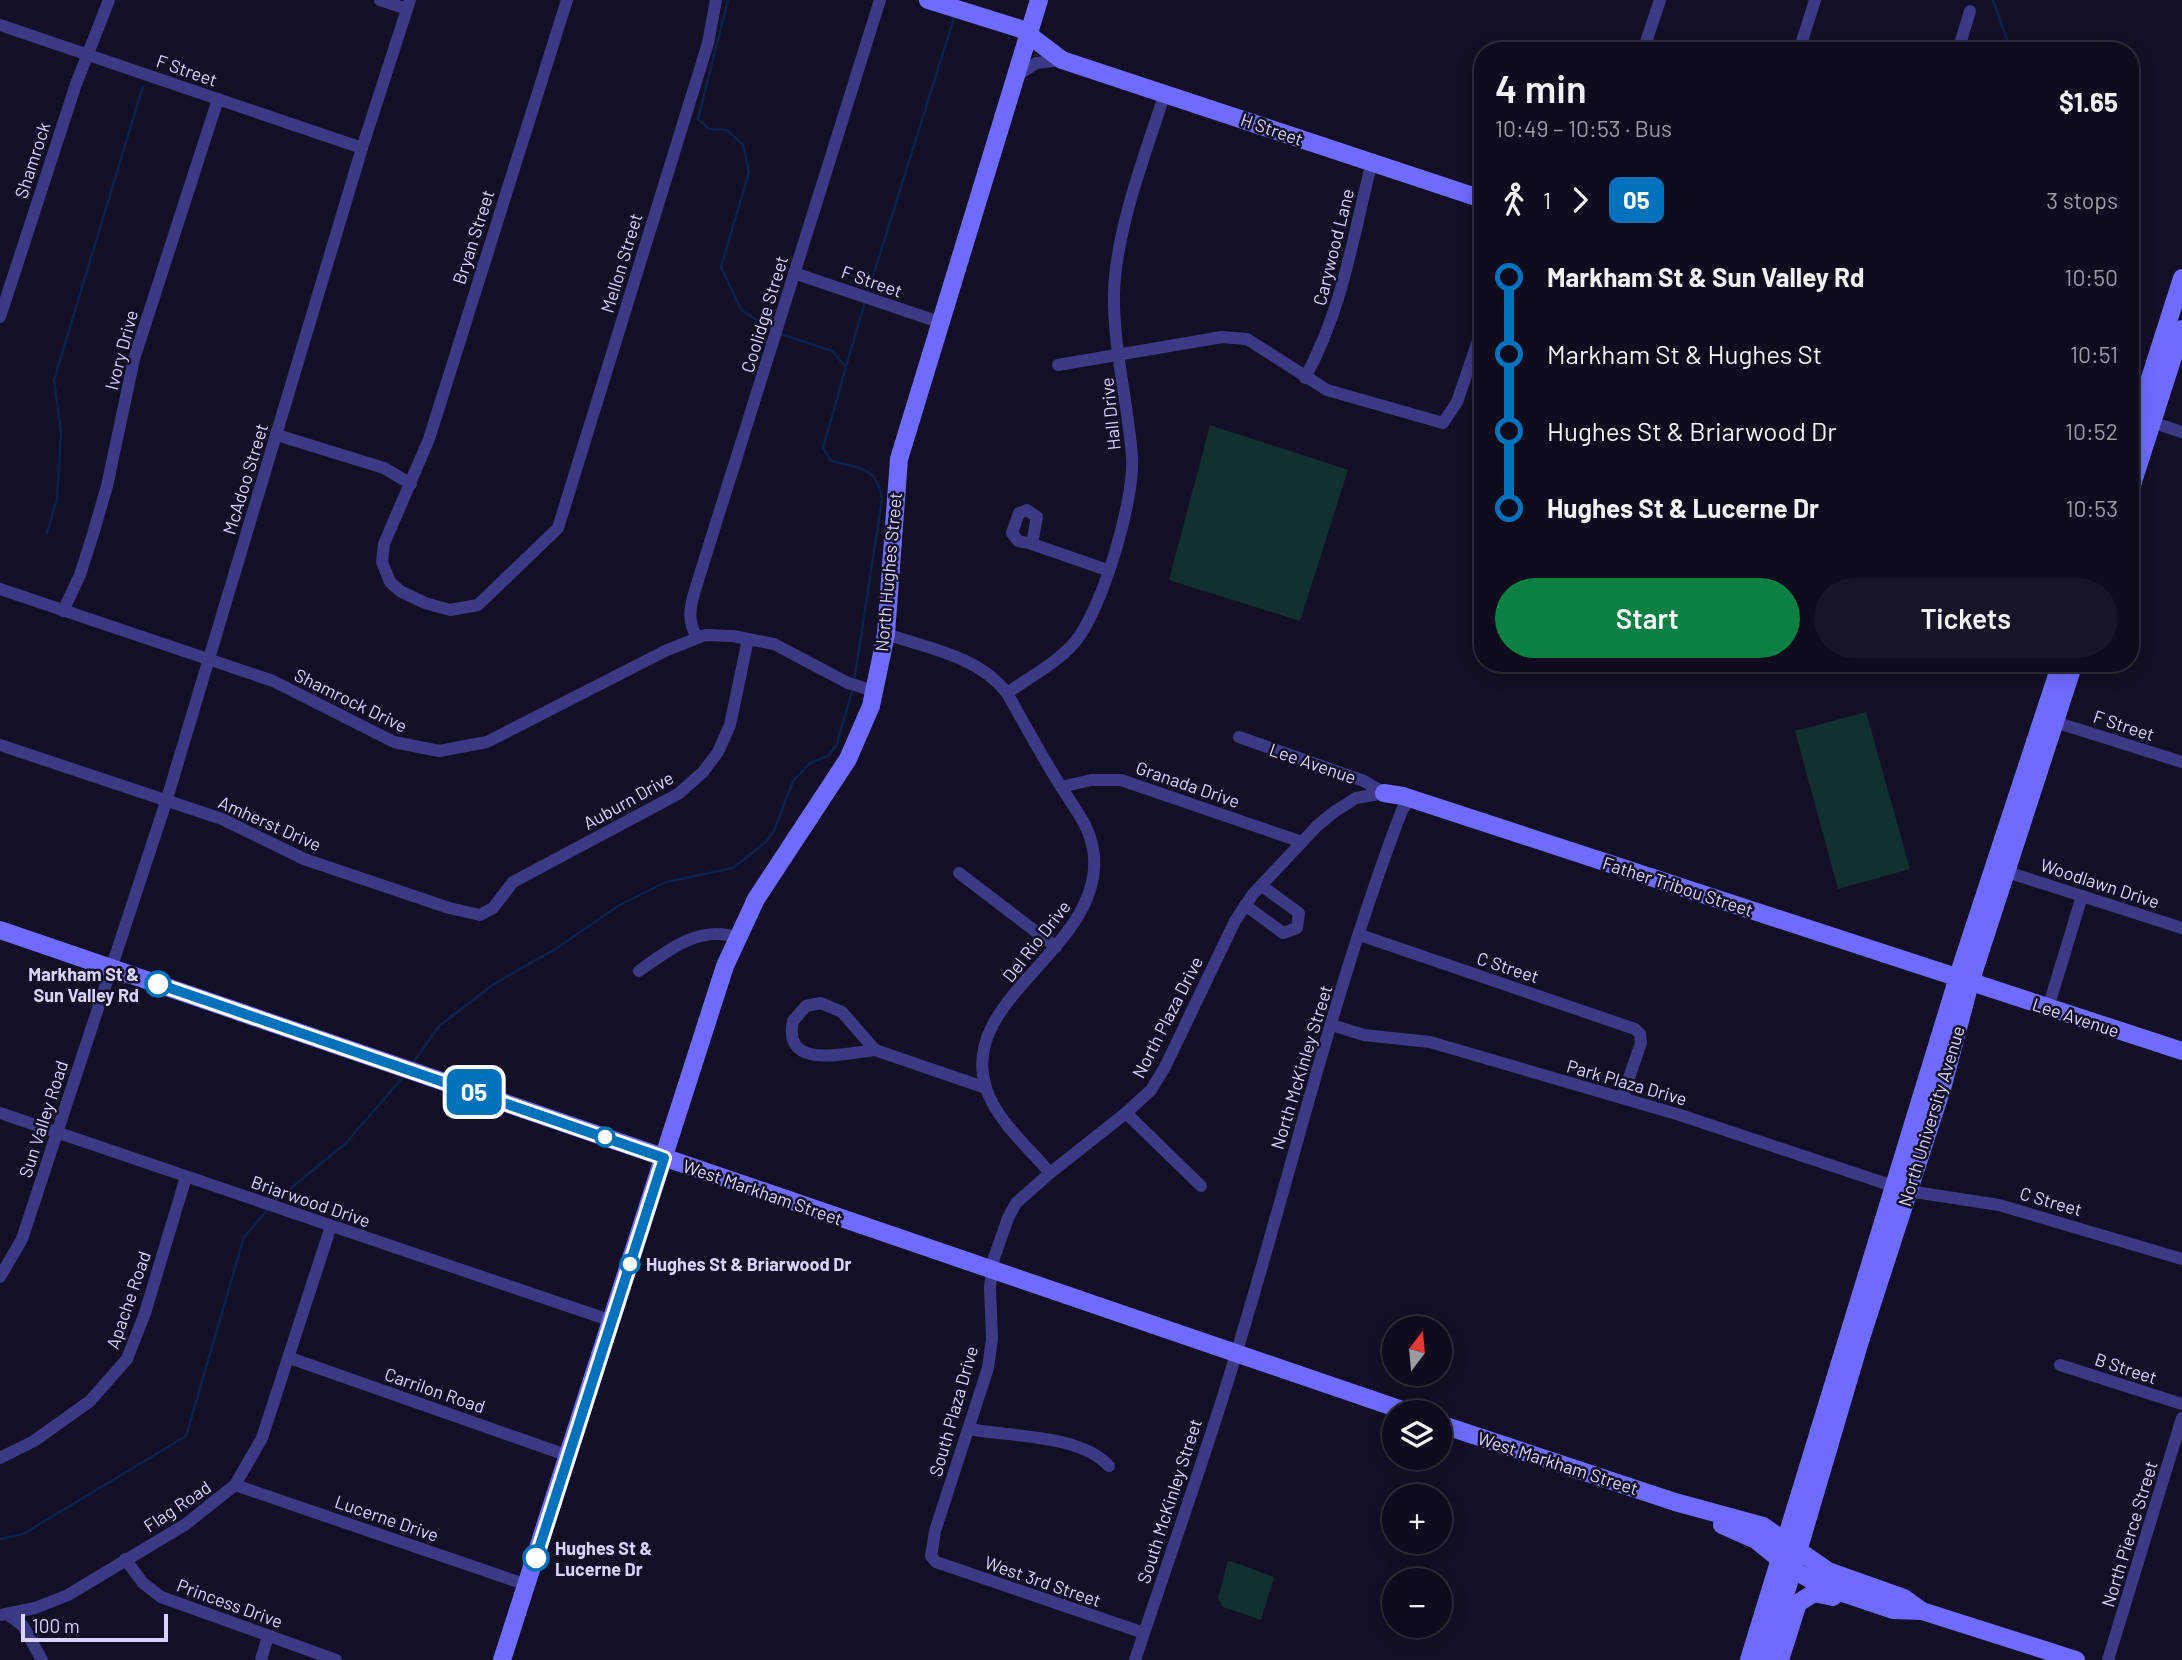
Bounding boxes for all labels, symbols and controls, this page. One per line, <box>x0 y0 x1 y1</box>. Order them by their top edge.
street label: F Street <box>154 49 220 91</box>
text: 4 min <box>1495 65 1587 111</box>
text: $1.65 <box>2059 86 2118 117</box>
street label: H Street <box>1238 108 1306 150</box>
text: 10:49 – 10:53 · Bus <box>1495 114 1672 142</box>
street label: Shamrock <box>9 119 55 201</box>
icon: walk <box>1495 181 1533 219</box>
icon: forward <box>1561 181 1599 219</box>
text: 05 <box>1623 185 1650 214</box>
street label: Carywood Lane <box>1308 186 1358 308</box>
text: 1 <box>1543 186 1551 214</box>
text: 3 stops <box>2046 186 2118 214</box>
street label: Bryan Street <box>447 187 499 287</box>
street label: Mellon Street <box>595 211 647 315</box>
street label: Coolidge Street <box>736 253 792 375</box>
street label: F Street <box>839 260 905 302</box>
text: Markham St & Sun Valley Rd <box>1547 261 1864 292</box>
text: 10:50 <box>2064 263 2118 291</box>
street label: Ivory Drive <box>100 308 142 392</box>
text: Markham St & Hughes St <box>1547 338 1822 369</box>
text: 10:51 <box>2070 340 2118 368</box>
street label: Hall Drive <box>1095 377 1125 451</box>
text: Hughes St & Briarwood Dr <box>1547 415 1837 446</box>
text: 10:52 <box>2065 417 2118 445</box>
street label: McAdoo Street <box>218 421 272 537</box>
street label: North Hughes Street <box>870 491 906 653</box>
text: Hughes St & Lucerne Dr <box>1547 492 1819 523</box>
text: 10:53 <box>2065 494 2118 522</box>
button: Start <box>1495 578 1800 658</box>
button: Tickets <box>1814 578 2118 658</box>
street label: Shamrock Drive <box>291 663 411 737</box>
street label: F Street <box>2091 705 2157 745</box>
street label: Lee Avenue <box>1267 738 1359 788</box>
street label: Granada Drive <box>1133 756 1243 812</box>
street label: Auburn Drive <box>579 766 677 834</box>
street label: Amherst Drive <box>215 791 325 855</box>
street label: Father Tribou Street <box>1600 851 1756 921</box>
street label: Woodlawn Drive <box>2038 853 2162 913</box>
street label: Del Rio Drive <box>997 896 1075 986</box>
street label: C Street <box>1474 947 1542 987</box>
street label: North Plaza Drive <box>1127 953 1207 1081</box>
place label: Markham St & Sun Valley Rd <box>28 963 139 1006</box>
marker: Markham St & Sun Valley Rd <box>145 971 171 997</box>
street label: North McKinley Street <box>1266 982 1336 1152</box>
street label: Lee Avenue <box>2030 993 2122 1041</box>
street label: North University Avenue <box>1893 1023 1969 1209</box>
street label: Park Plaza Drive <box>1564 1054 1690 1110</box>
street label: Sun Valley Road <box>14 1058 72 1180</box>
line badge: 05 <box>442 1069 505 1115</box>
text: 05 <box>461 1077 487 1106</box>
unlabelled marker <box>595 1127 615 1147</box>
street label: West Markham Street <box>680 1154 846 1230</box>
street label: Briarwood Drive <box>249 1170 373 1232</box>
street label: C Street <box>2017 1182 2085 1220</box>
street label: Apache Road <box>101 1248 155 1352</box>
place label: Hughes St & Briarwood Dr <box>646 1253 851 1275</box>
marker: Hughes St & Briarwood Dr <box>620 1254 640 1274</box>
north arrow <box>1382 1316 1452 1386</box>
map controls <box>1382 1316 1452 1638</box>
street label: South Plaza Drive <box>924 1343 982 1479</box>
street label: B Street <box>2092 1348 2160 1388</box>
street label: Carrilon Road <box>382 1363 488 1417</box>
button: layers <box>1382 1400 1452 1470</box>
street label: South McKinley Street <box>1132 1416 1206 1586</box>
street label: West Markham Street <box>1475 1427 1641 1499</box>
street label: North Pierce Street <box>2096 1458 2162 1610</box>
street label: Flag Road <box>139 1475 215 1537</box>
button: + <box>1382 1484 1452 1554</box>
street label: Lucerne Drive <box>332 1490 442 1546</box>
place label: Hughes St & Lucerne Dr <box>555 1537 652 1580</box>
marker: Hughes St & Lucerne Dr <box>523 1545 549 1571</box>
street label: West 3rd Street <box>982 1551 1104 1611</box>
button: − <box>1382 1568 1452 1638</box>
street label: Princess Drive <box>174 1574 286 1632</box>
scale bar <box>21 1611 168 1643</box>
text: 100 m <box>32 1614 80 1637</box>

